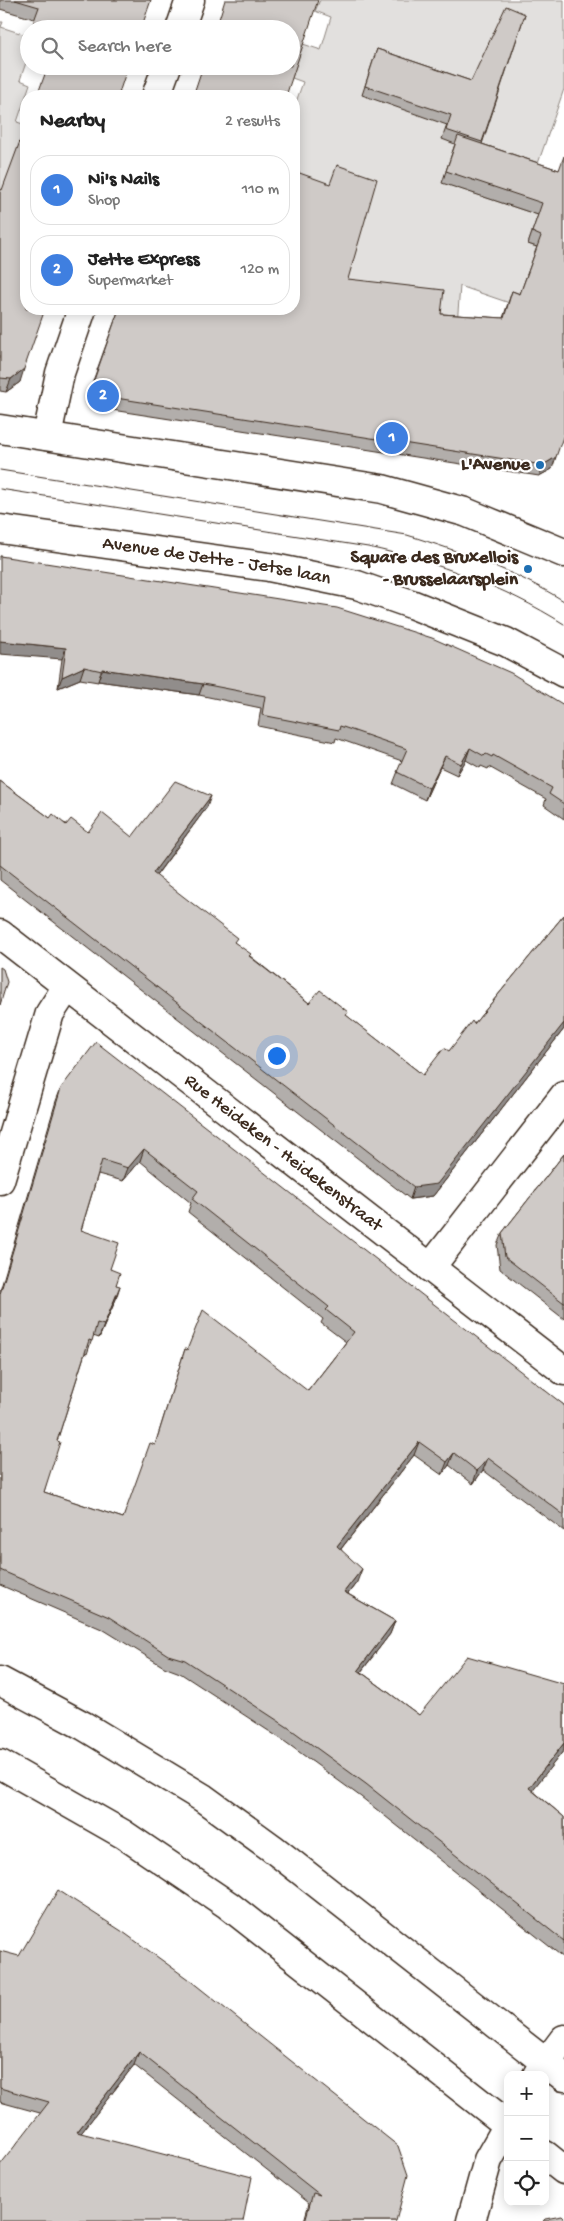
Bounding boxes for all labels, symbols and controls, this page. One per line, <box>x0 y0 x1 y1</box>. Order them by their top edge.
search box <box>20 20 300 75</box>
icon: search <box>38 34 66 62</box>
text: Search here <box>78 36 172 59</box>
text: Nearby <box>40 110 105 135</box>
text: 2 results <box>225 113 280 132</box>
text: Ni's Nails <box>88 169 159 192</box>
text: 1 <box>54 181 60 200</box>
text: 110 m <box>242 181 279 200</box>
text: Shop <box>88 192 120 211</box>
text: Jette Express <box>88 249 199 272</box>
text: 2 <box>53 261 61 280</box>
text: 120 m <box>240 261 279 280</box>
text: Supermarket <box>88 272 173 291</box>
pin: 2 <box>87 377 119 415</box>
pin: 1 <box>376 419 408 457</box>
place label: L'Avenue <box>461 454 531 477</box>
marker: L'Avenue <box>534 459 546 471</box>
street label: Avenue de Jette - Jetse laan <box>101 532 333 591</box>
place label: Square des Bruxellois - Brusselaarsplein <box>350 547 519 592</box>
marker: Square des Bruxellois - Brusselaarsplein <box>522 563 534 575</box>
your location <box>264 1043 290 1069</box>
street label: Rue Heideken - Heidekenstraat <box>179 1069 389 1239</box>
map controls <box>504 2071 549 2206</box>
button: + <box>504 2071 549 2116</box>
button: − <box>504 2116 549 2161</box>
button: locate <box>504 2161 549 2206</box>

